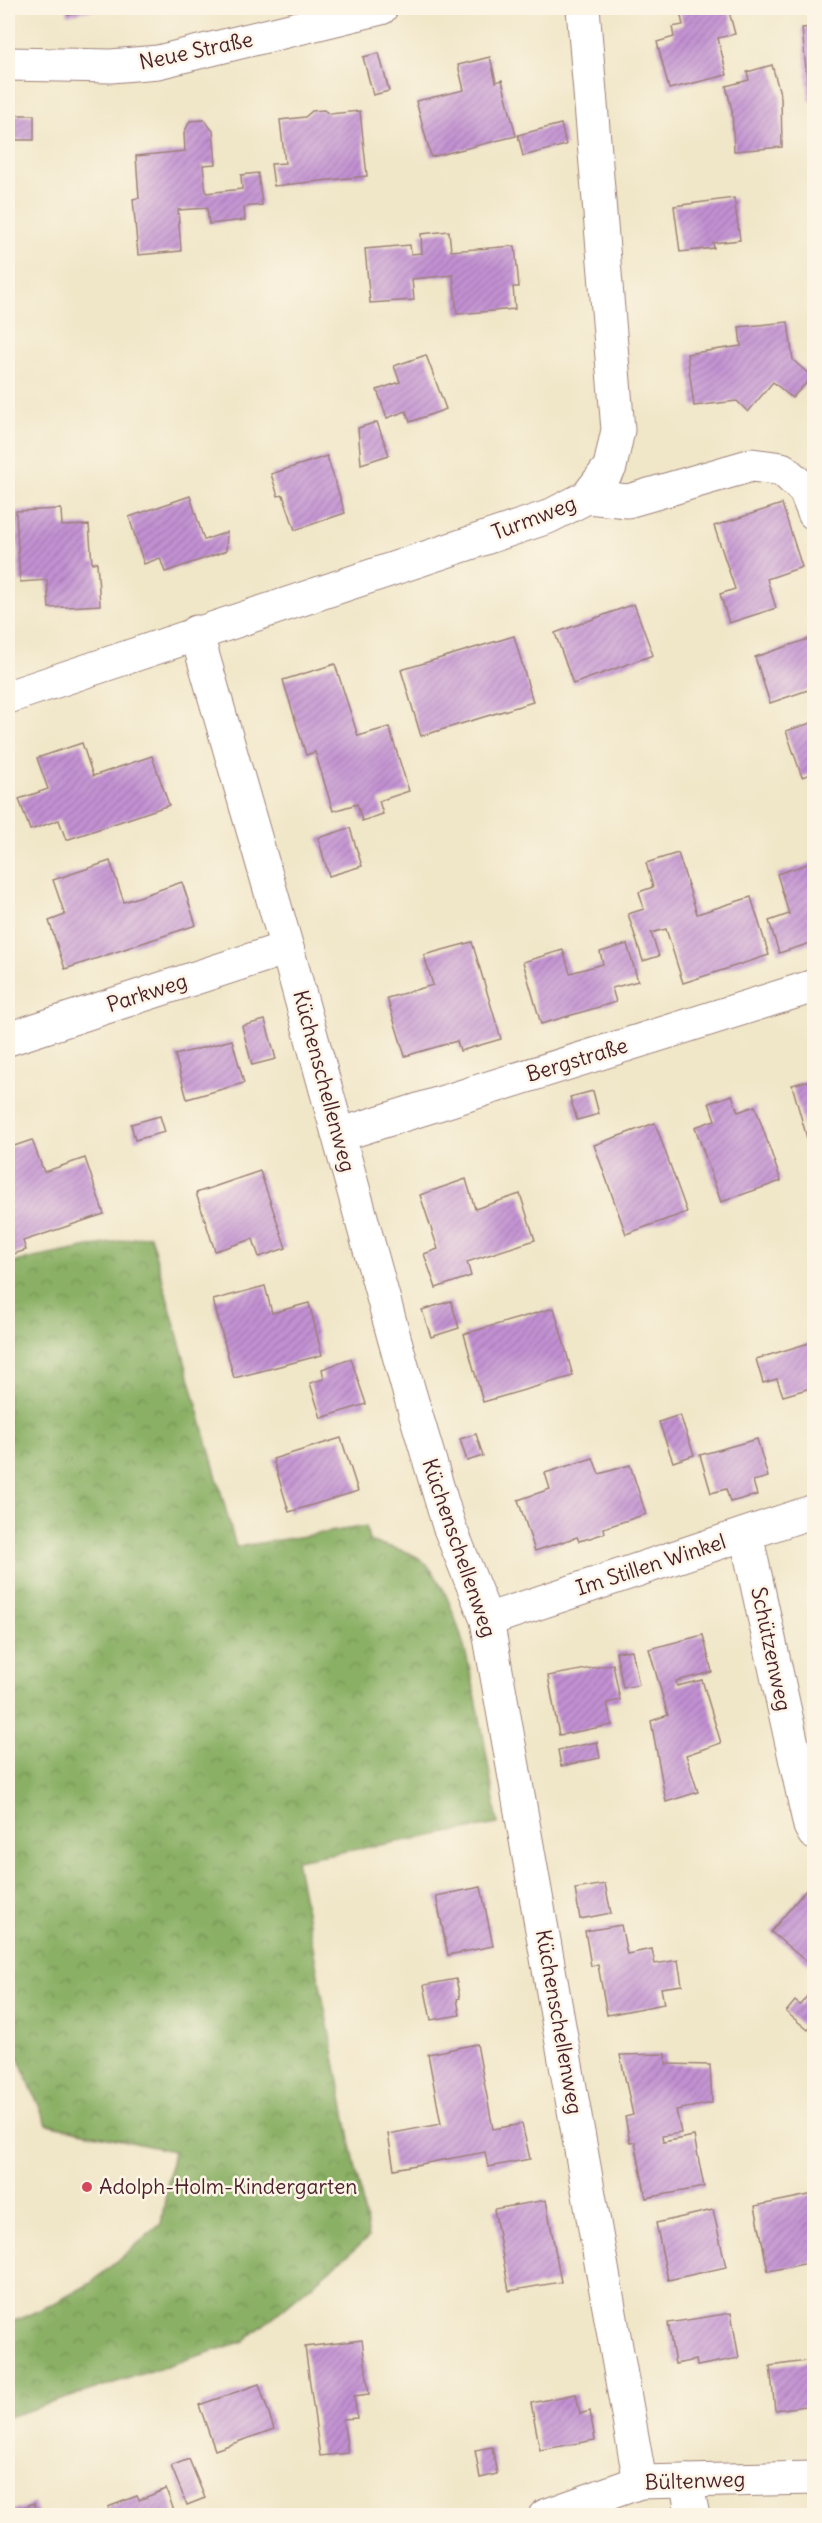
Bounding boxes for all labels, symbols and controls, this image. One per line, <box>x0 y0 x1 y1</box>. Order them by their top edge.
street label: Neue Straße <box>137 25 255 76</box>
street label: Turmweg <box>488 489 580 546</box>
street label: Parkweg <box>103 967 190 1018</box>
street label: Küchenschellenweg <box>287 987 362 1175</box>
street label: Bergstraße <box>523 1031 631 1088</box>
street label: Küchenschellenweg <box>416 1455 503 1641</box>
street label: Im Stillen Winkel <box>573 1528 729 1601</box>
street label: Schützenweg <box>745 1584 798 1713</box>
street label: Küchenschellenweg <box>530 1927 589 2116</box>
place label: Adolph-Holm-Kindergarten <box>99 2173 357 2200</box>
marker: Adolph-Holm-Kindergarten <box>80 2180 94 2194</box>
street label: Bültenweg <box>644 2465 746 2496</box>

